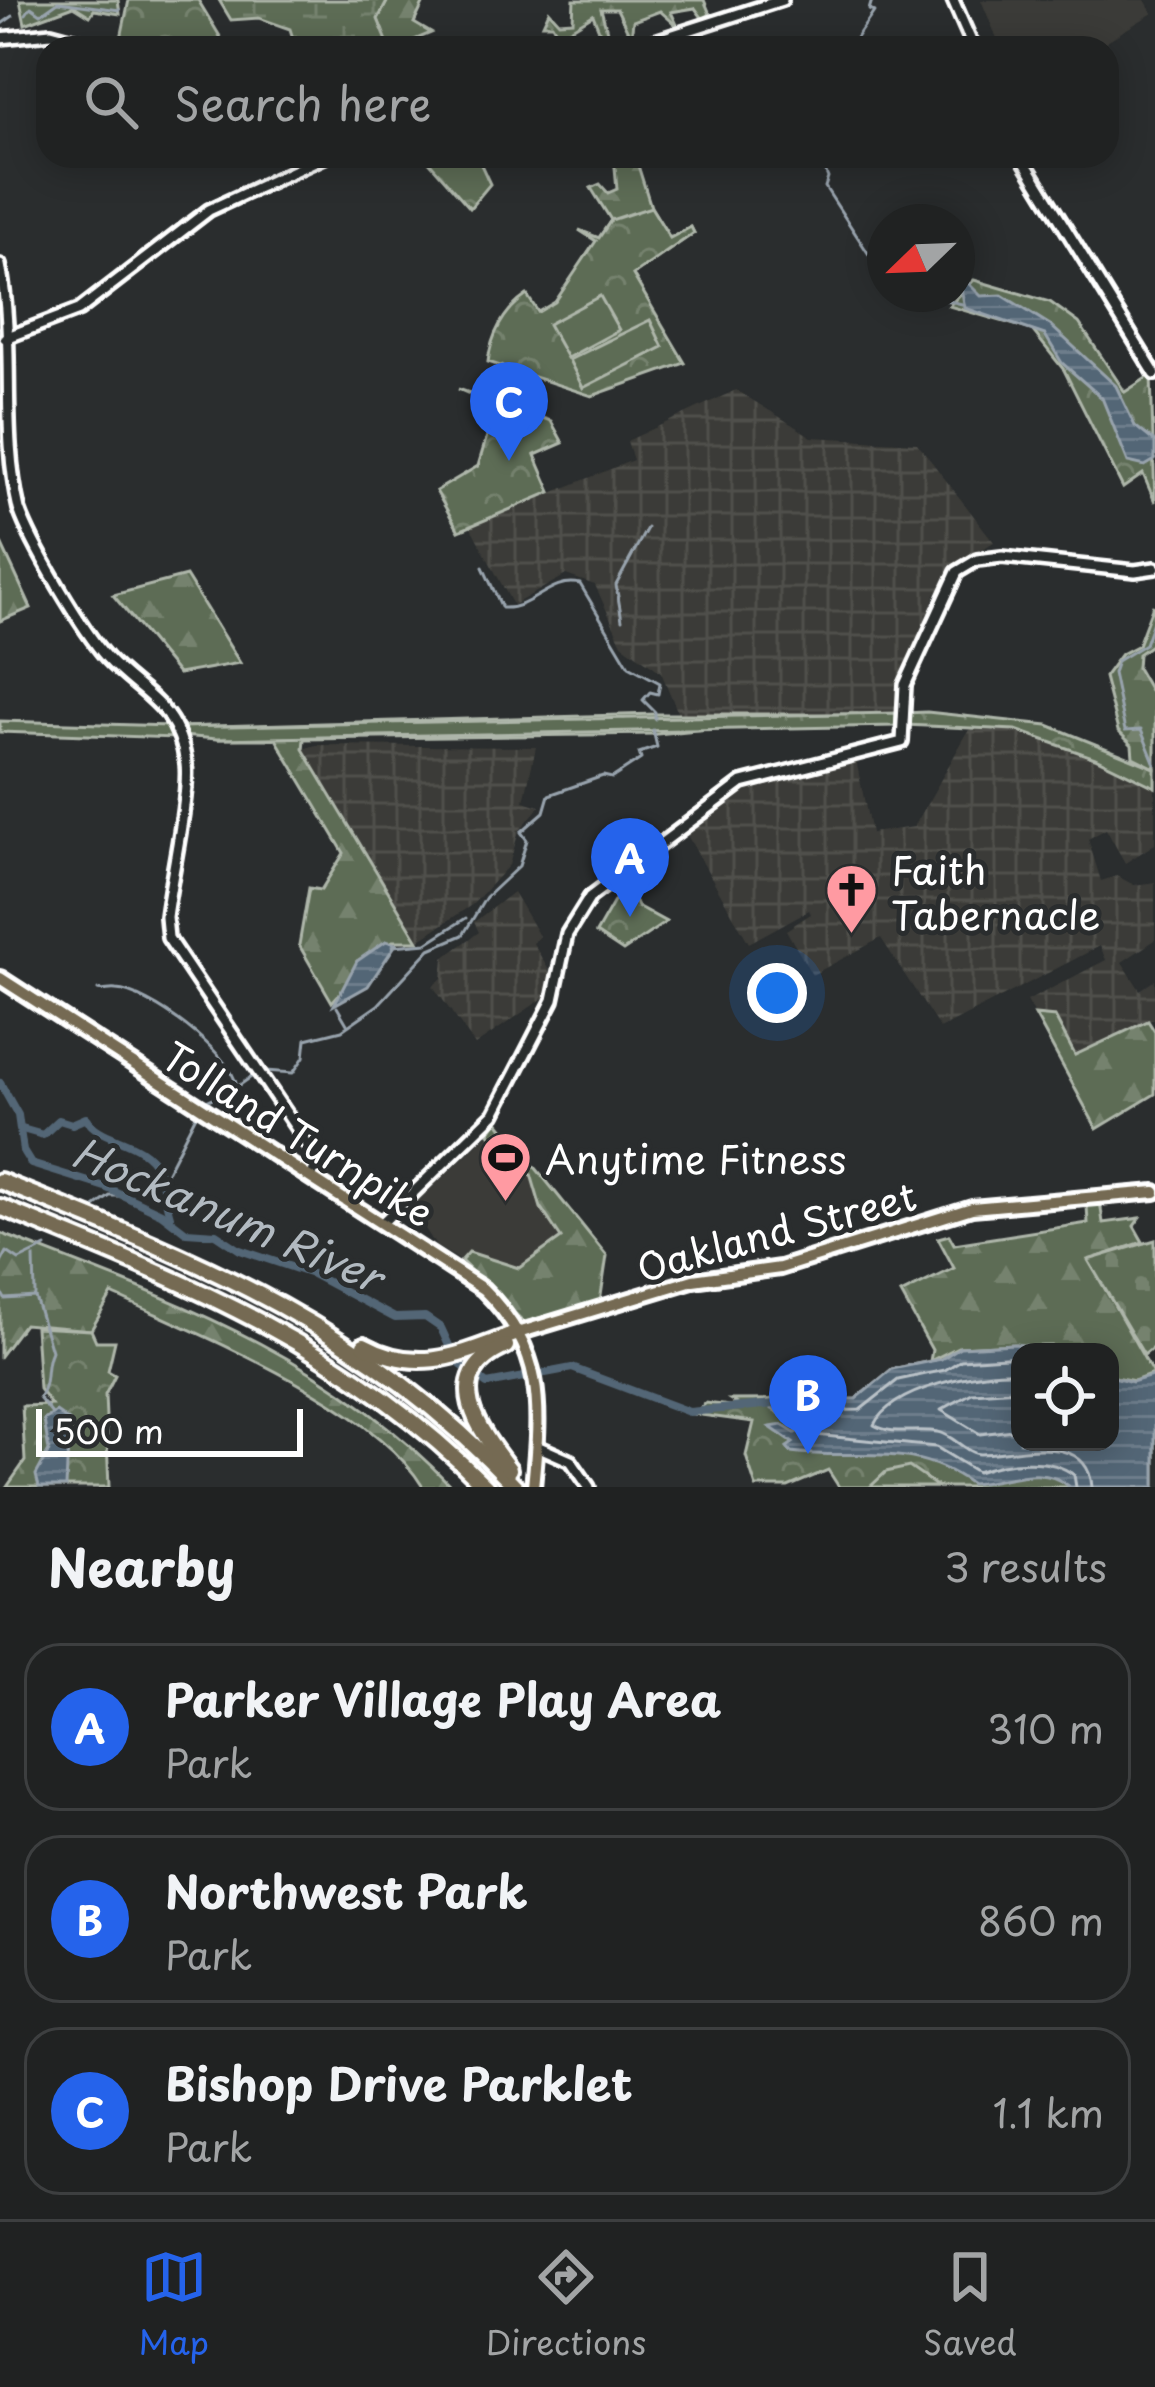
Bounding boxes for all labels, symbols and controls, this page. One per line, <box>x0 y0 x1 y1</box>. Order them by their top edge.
search box <box>36 36 1119 168</box>
text: Search here <box>174 68 431 136</box>
icon: search <box>78 69 144 135</box>
north arrow <box>867 204 975 312</box>
pin: C <box>470 362 548 461</box>
pin: A <box>591 818 669 917</box>
place label: Faith Tabernacle <box>891 839 1100 943</box>
church icon: Faith Tabernacle <box>824 862 880 936</box>
your location <box>747 963 807 1023</box>
street label: Tolland Turnpike <box>152 1026 446 1240</box>
water label: Hockanum River <box>63 1119 397 1309</box>
place label: Anytime Fitness <box>545 1128 846 1187</box>
sports icon: Anytime Fitness <box>478 1129 534 1203</box>
street label: Oakland Street <box>630 1164 922 1296</box>
map controls <box>1011 1343 1119 1451</box>
button: locate <box>1011 1343 1119 1451</box>
pin: B <box>769 1355 847 1454</box>
scale bar <box>36 1403 303 1456</box>
text: 500 m <box>54 1405 164 1455</box>
text: Nearby <box>48 1527 235 1604</box>
text: 3 results <box>944 1536 1107 1595</box>
text: Parker Village Play Area <box>165 1664 721 1732</box>
text: A <box>75 1698 105 1757</box>
text: 310 m <box>987 1698 1104 1757</box>
text: Park <box>165 1732 252 1791</box>
text: Northwest Park <box>165 1856 528 1924</box>
text: B <box>77 1890 103 1949</box>
text: 860 m <box>978 1890 1104 1949</box>
text: Park <box>165 1924 252 1983</box>
text: Bishop Drive Parklet <box>165 2048 633 2116</box>
text: C <box>75 2082 105 2141</box>
text: 1.1 km <box>993 2082 1104 2141</box>
text: Park <box>165 2116 252 2175</box>
tab: Map <box>138 2244 209 2366</box>
tab: Directions <box>486 2244 646 2366</box>
tab: Saved <box>923 2244 1017 2366</box>

